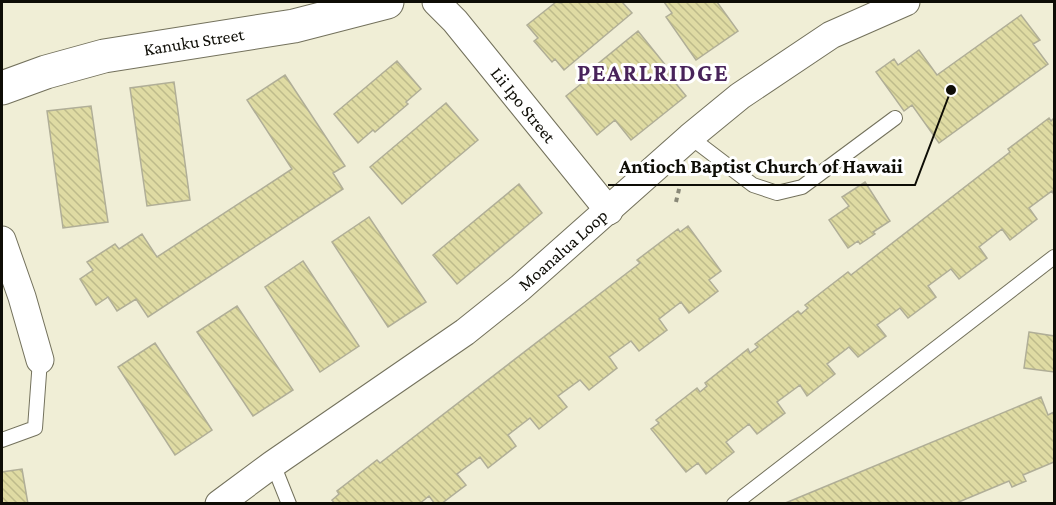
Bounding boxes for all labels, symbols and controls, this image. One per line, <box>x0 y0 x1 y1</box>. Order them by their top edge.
street label: Kanuku Street <box>142 24 247 60</box>
district label: PEARLRIDGE <box>577 59 729 86</box>
street label: Lii Ipo Street <box>487 63 560 148</box>
callout: Antioch Baptist Church of Hawaii <box>608 147 915 185</box>
text: Antioch Baptist Church of Hawaii <box>618 155 903 177</box>
street label: Moanalua Loop <box>514 205 612 295</box>

